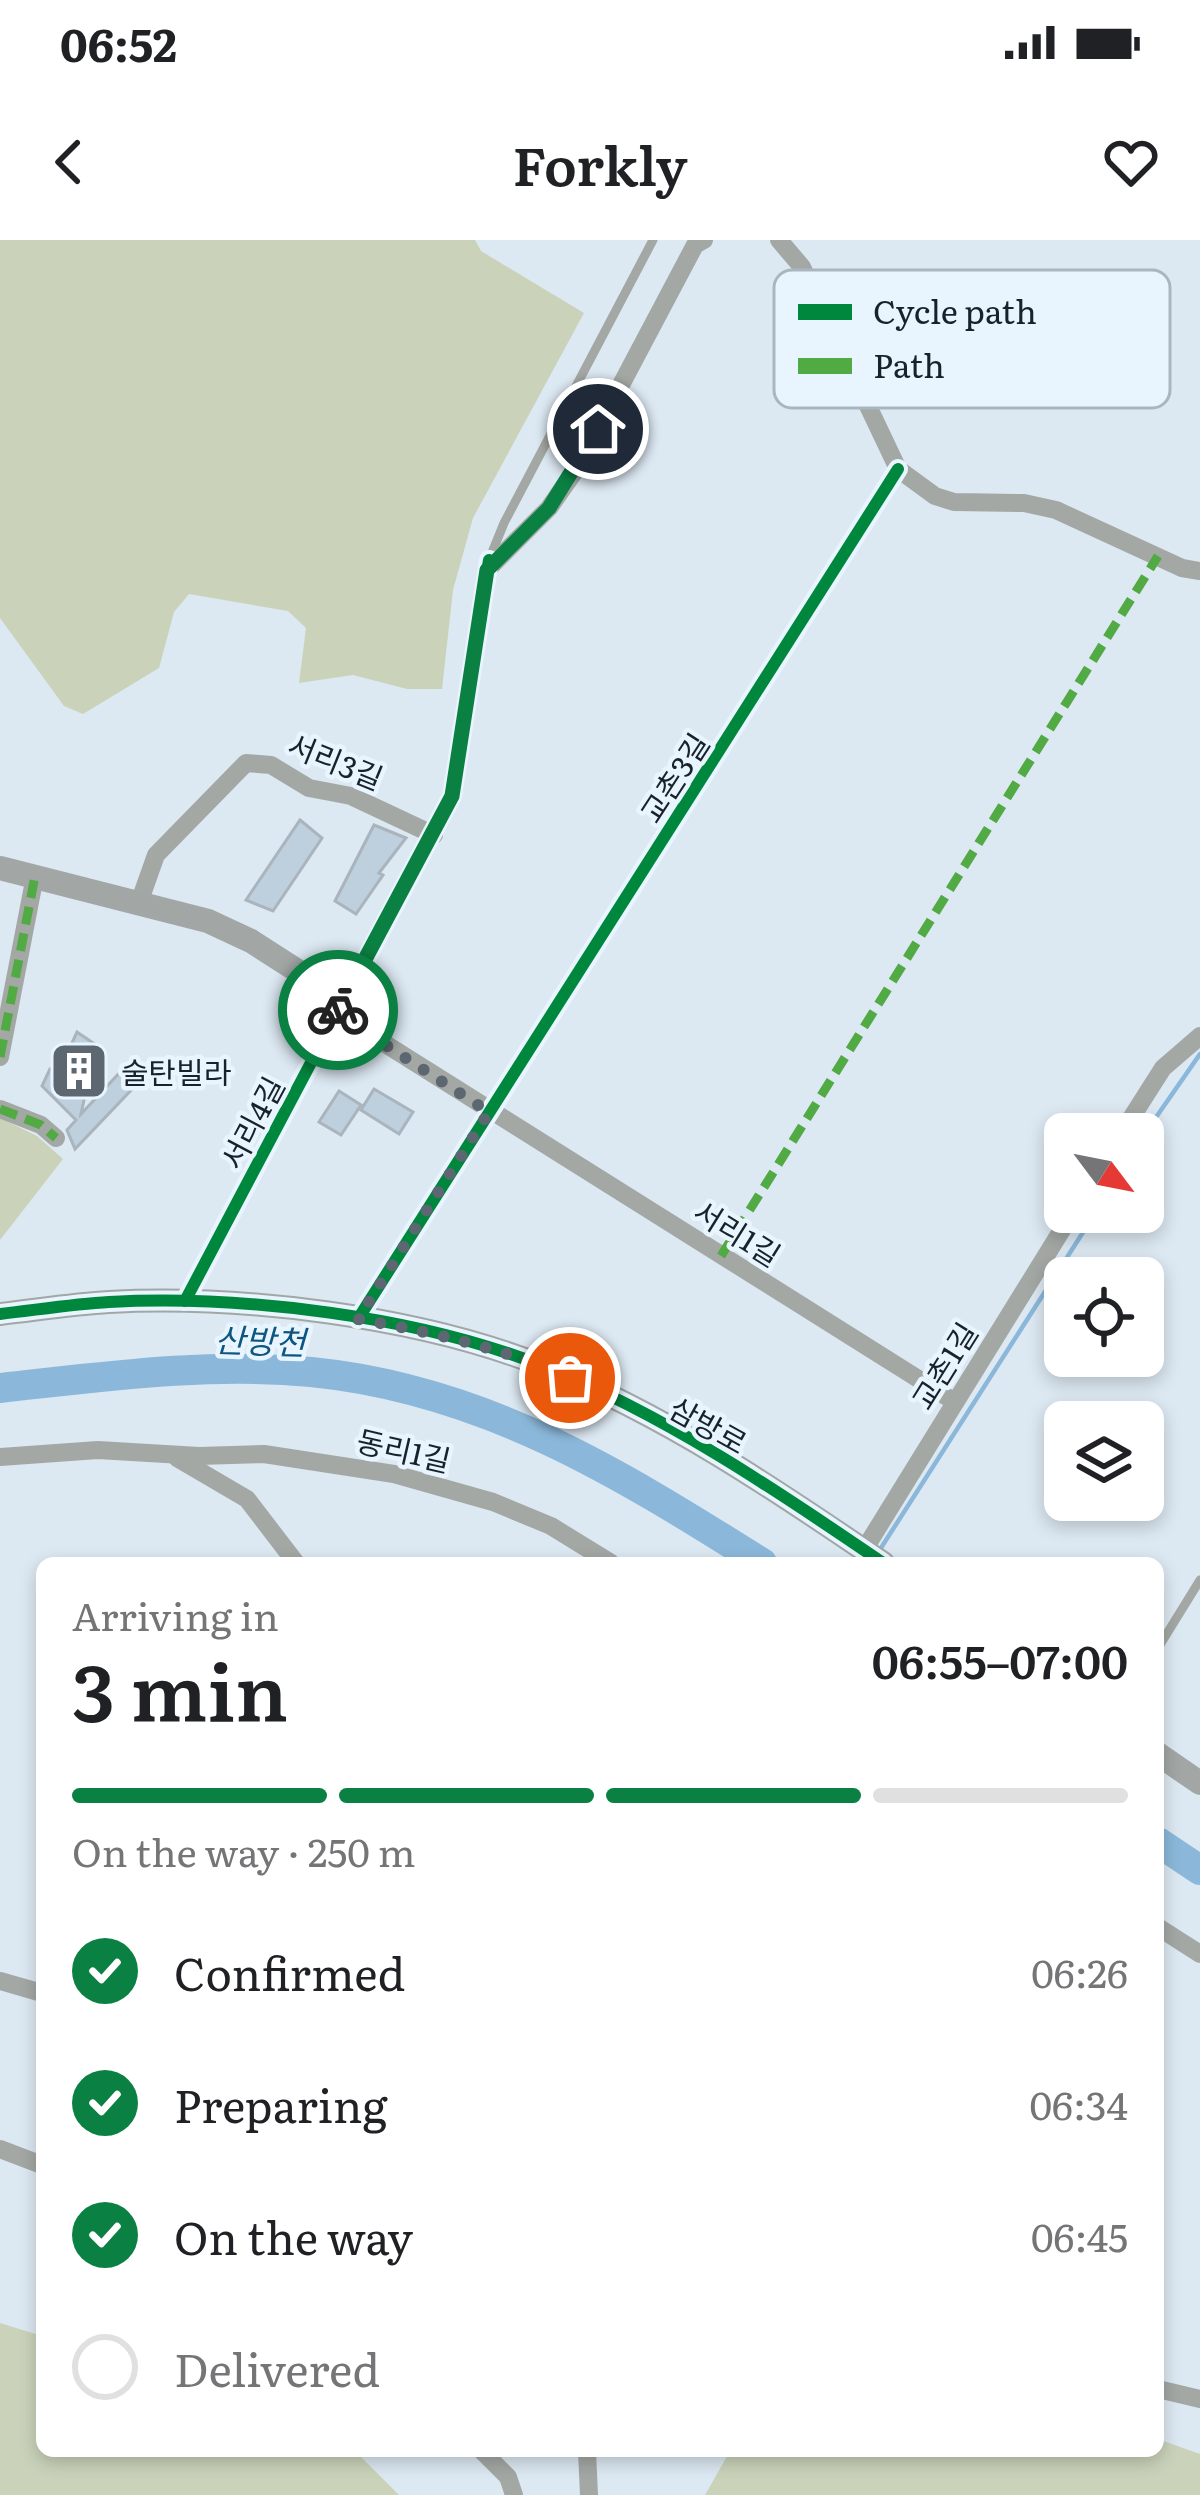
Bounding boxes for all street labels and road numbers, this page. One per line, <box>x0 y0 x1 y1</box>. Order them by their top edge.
street label: 서리3길 <box>282 721 390 799</box>
street label: 교촌3길 <box>628 723 718 831</box>
street label: 서리4길 <box>208 1068 294 1176</box>
street label: 서리1길 <box>686 1188 790 1276</box>
street label: 교촌1길 <box>899 1313 987 1417</box>
street label: 삼방로 <box>662 1385 756 1463</box>
street label: 동리1길 <box>353 1417 455 1481</box>

